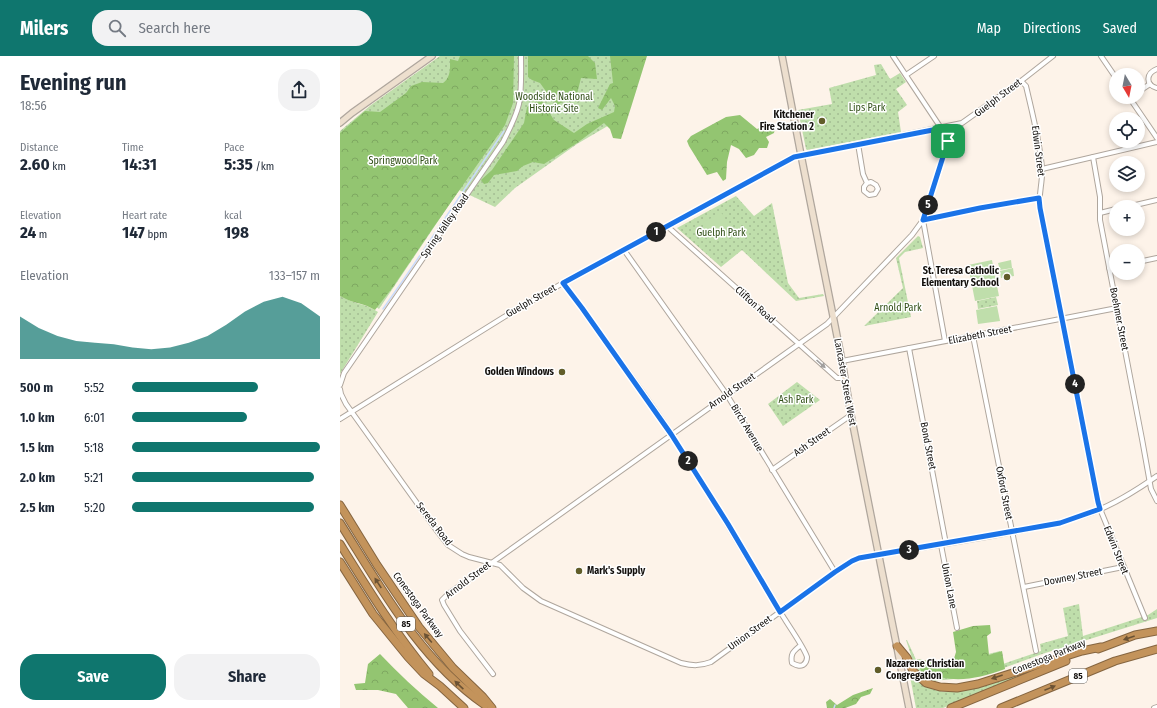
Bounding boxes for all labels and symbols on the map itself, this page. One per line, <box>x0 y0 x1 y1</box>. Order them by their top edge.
north arrow <box>1109 68 1145 104</box>
street label: Guelph Street <box>972 76 1025 120</box>
park label: Woodside National Historic Site <box>515 91 593 115</box>
park label: Lips Park <box>849 102 886 114</box>
place label: Kitchener Fire Station 2 <box>760 109 814 133</box>
marker: Kitchener Fire Station 2 <box>817 116 827 126</box>
pin <box>931 124 965 158</box>
street label: Edwin Street <box>1029 125 1047 178</box>
park label: Springwood Park <box>369 155 438 167</box>
street label: Spring Valley Road <box>418 192 472 260</box>
pin: 5 <box>918 195 938 215</box>
pin: 1 <box>646 222 666 242</box>
park label: Guelph Park <box>696 227 746 239</box>
place label: St. Teresa Catholic Elementary School <box>922 265 1000 289</box>
marker: St. Teresa Catholic Elementary School <box>1002 272 1012 282</box>
street label: Guelph Street <box>504 281 559 320</box>
street label: Clifton Road <box>732 284 778 326</box>
street label: Boehmer Street <box>1107 286 1131 352</box>
park label: Arnold Park <box>874 302 922 314</box>
street label: Elizabeth Street <box>947 323 1013 347</box>
street label: Lancaster Street West <box>831 337 859 427</box>
one-way arrow <box>816 359 826 368</box>
place label: Golden Windows <box>485 366 555 378</box>
marker: Golden Windows <box>557 367 567 377</box>
street label: Arnold Street <box>706 370 758 411</box>
pin: 4 <box>1065 374 1085 394</box>
park label: Ash Park <box>779 394 814 406</box>
street label: Birch Avenue <box>728 402 766 454</box>
street label: Bond Street <box>918 421 939 472</box>
street label: Ash Street <box>791 425 833 459</box>
pin: 2 <box>678 451 698 471</box>
street label: Oxford Street <box>993 465 1015 522</box>
street label: Sereda Road <box>413 500 455 548</box>
street label: Edwin Street <box>1101 524 1131 577</box>
pin: 3 <box>899 540 919 560</box>
street label: Arnold Street <box>443 558 494 601</box>
street label: Union Lane <box>939 562 959 610</box>
place label: Mark's Supply <box>587 565 645 577</box>
street label: Downey Street <box>1043 565 1104 589</box>
marker: Mark's Supply <box>574 566 584 576</box>
street label: Conestoga Parkway <box>390 570 446 641</box>
one-way arrow <box>375 578 382 589</box>
street label: Union Street <box>726 613 775 653</box>
road number: 85 <box>397 617 415 631</box>
one-way arrow <box>423 632 432 643</box>
one-way arrow <box>1122 635 1134 641</box>
street label: Conestoga Parkway <box>1011 637 1088 677</box>
place label: Nazarene Christian Congregation <box>886 658 964 682</box>
marker: Nazarene Christian Congregation <box>873 665 883 675</box>
road number: 85 <box>1069 669 1087 683</box>
one-way arrow <box>990 675 1002 681</box>
one-way arrow <box>454 680 464 689</box>
one-way arrow <box>1044 685 1055 691</box>

